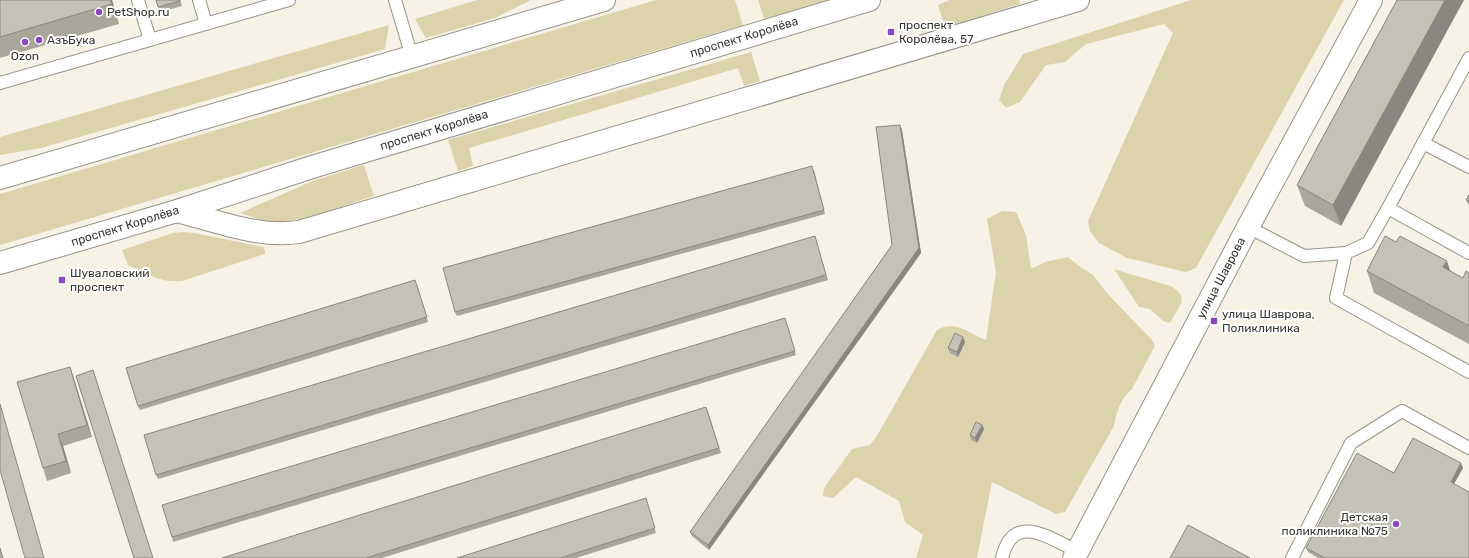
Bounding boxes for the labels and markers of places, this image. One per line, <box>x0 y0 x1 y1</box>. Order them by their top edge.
place label: PetShop.ru <box>107 5 170 19</box>
marker: PetShop.ru <box>94 7 104 17</box>
place label: проспект Королёва, 57 <box>899 18 973 46</box>
marker: проспект Королёва, 57 <box>886 27 896 37</box>
place label: АзъБука <box>47 33 95 47</box>
marker: АзъБука <box>34 35 44 45</box>
marker: Ozon <box>20 37 30 47</box>
place label: Ozon <box>11 49 39 63</box>
place label: Шуваловский проспект <box>70 266 150 294</box>
marker: Шуваловский проспект <box>57 275 67 285</box>
place label: улица Шаврова, Поликлиника <box>1222 307 1315 335</box>
marker: улица Шаврова, Поликлиника <box>1209 316 1219 326</box>
place label: Детская поликлиника №75 <box>1282 510 1388 538</box>
marker: Детская поликлиника №75 <box>1391 519 1401 529</box>

